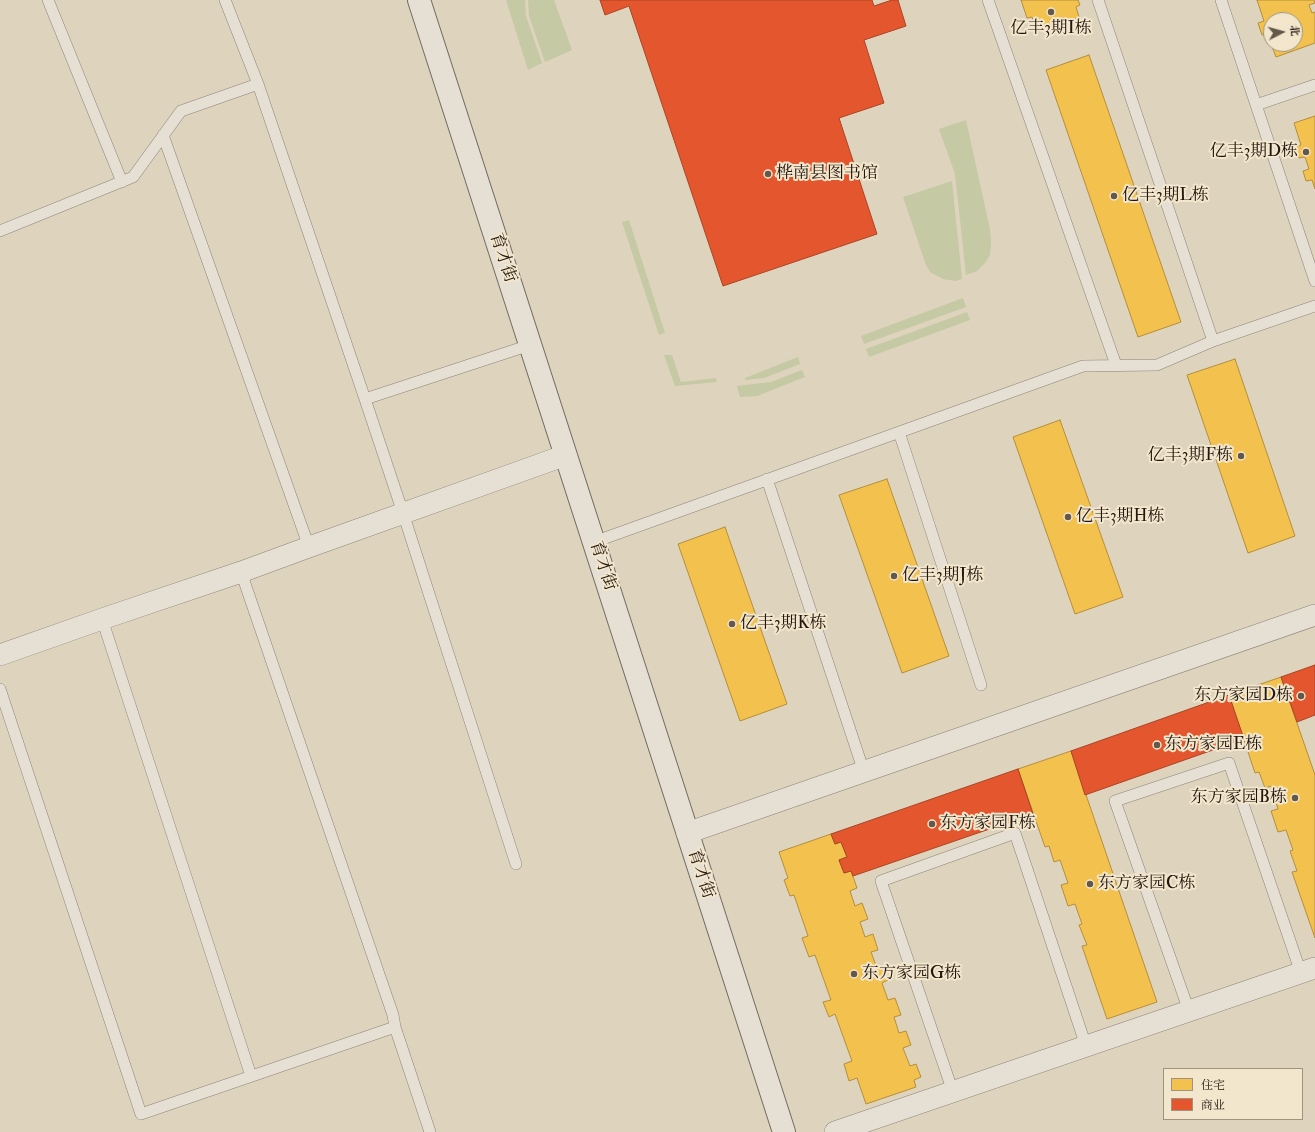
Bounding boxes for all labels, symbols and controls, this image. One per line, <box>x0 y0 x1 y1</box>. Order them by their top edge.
marker: 亿丰3期I栋 <box>1046 7 1056 17</box>
north arrow <box>1263 12 1303 52</box>
place label: 亿丰3期I栋 <box>1010 19 1092 39</box>
text: 北 <box>1287 25 1301 37</box>
place label: 亿丰3期D栋 <box>1210 142 1298 162</box>
marker: 亿丰3期D栋 <box>1301 147 1311 157</box>
place label: 桦南县图书馆 <box>776 164 878 184</box>
marker: 桦南县图书馆 <box>763 169 773 179</box>
place label: 亿丰3期L栋 <box>1122 186 1209 206</box>
marker: 亿丰3期L栋 <box>1109 191 1119 201</box>
street label: 育才街 <box>484 231 520 285</box>
place label: 亿丰3期F栋 <box>1148 446 1233 466</box>
marker: 亿丰3期F栋 <box>1236 451 1246 461</box>
place label: 亿丰3期H栋 <box>1076 507 1164 527</box>
marker: 亿丰3期H栋 <box>1063 512 1073 522</box>
street label: 育才街 <box>584 539 620 593</box>
place label: 亿丰3期J栋 <box>902 566 983 586</box>
marker: 亿丰3期J栋 <box>889 571 899 581</box>
place label: 亿丰3期K栋 <box>740 614 826 634</box>
marker: 亿丰3期K栋 <box>727 619 737 629</box>
place label: 东方家园D栋 <box>1194 686 1293 706</box>
marker: 东方家园D栋 <box>1296 691 1306 701</box>
place label: 东方家园E栋 <box>1165 735 1262 755</box>
marker: 东方家园E栋 <box>1152 740 1162 750</box>
place label: 东方家园B栋 <box>1191 788 1287 808</box>
marker: 东方家园B栋 <box>1290 793 1300 803</box>
place label: 东方家园F栋 <box>940 814 1036 834</box>
marker: 东方家园F栋 <box>927 819 937 829</box>
street label: 育才街 <box>682 847 718 901</box>
place label: 东方家园C栋 <box>1098 874 1195 894</box>
marker: 东方家园C栋 <box>1085 879 1095 889</box>
place label: 东方家园G栋 <box>862 964 961 984</box>
marker: 东方家园G栋 <box>849 969 859 979</box>
legend <box>1163 1068 1303 1120</box>
text: 住宅 <box>1201 1078 1225 1093</box>
text: 商业 <box>1201 1098 1225 1113</box>

